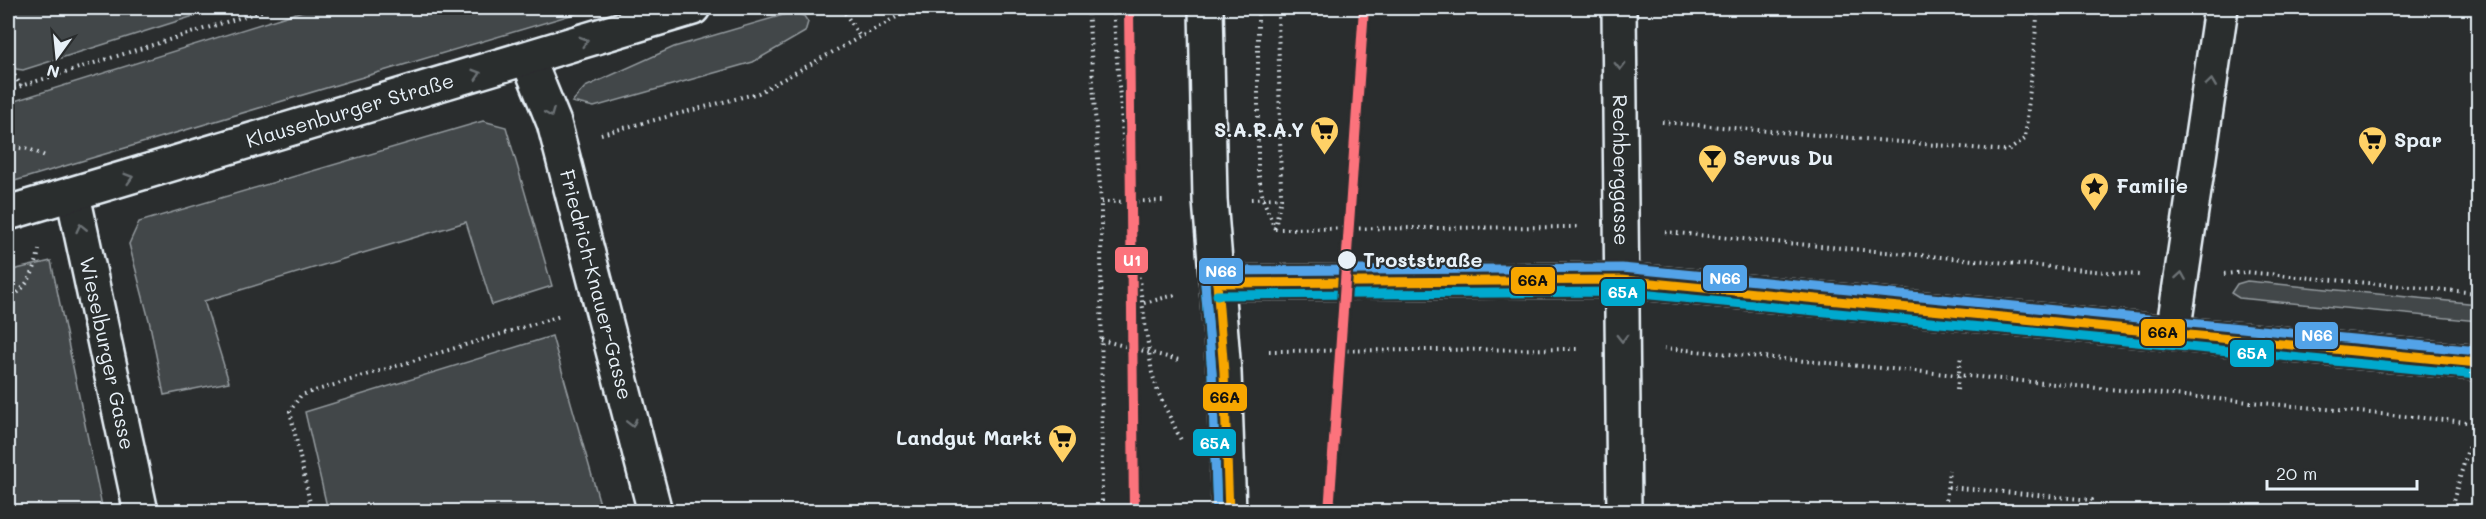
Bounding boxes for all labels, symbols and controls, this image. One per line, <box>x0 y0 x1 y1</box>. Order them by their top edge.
north arrow <box>27 27 87 87</box>
one-way arrow <box>578 36 589 48</box>
text: N <box>44 60 62 84</box>
one-way arrow <box>1614 61 1626 70</box>
street label: Klausenburger Straße <box>243 66 457 153</box>
one-way arrow <box>471 69 482 81</box>
one-way arrow <box>2204 78 2217 87</box>
street label: Rechberggasse <box>1608 94 1635 246</box>
one-way arrow <box>543 107 555 118</box>
supermarket icon: S.A.R.A.Y <box>1309 114 1341 156</box>
place label: S.A.R.A.Y <box>1214 116 1304 142</box>
supermarket icon: Spar <box>2357 124 2389 166</box>
place label: Spar <box>2394 126 2442 152</box>
bar icon: Servus Du <box>1696 142 1728 184</box>
place label: Servus Du <box>1733 144 1833 170</box>
street label: Friedrich-Knauer-Gasse <box>555 166 639 402</box>
place icon: Familie <box>2079 170 2111 212</box>
place label: Familie <box>2116 172 2188 198</box>
one-way arrow <box>123 173 134 185</box>
one-way arrow <box>75 224 88 234</box>
line badge: U1 <box>1114 246 1149 274</box>
place label: Troststraße <box>1363 246 1483 272</box>
text: U1 <box>1123 249 1141 270</box>
marker: Troststraße <box>1336 249 1358 271</box>
street label: Wieselburger Gasse <box>75 254 141 452</box>
line badge: N66 <box>1198 257 1244 285</box>
text: N66 <box>1205 260 1237 281</box>
line badge: N66 <box>1702 264 1748 292</box>
line badge: 66A <box>1510 266 1556 295</box>
text: N66 <box>1709 267 1741 288</box>
text: 66A <box>1518 269 1548 290</box>
one-way arrow <box>2175 271 2187 280</box>
line badge: 65A <box>1600 278 1646 307</box>
text: 65A <box>1608 281 1638 302</box>
line badge: 66A <box>2140 318 2186 347</box>
text: 66A <box>2148 321 2178 342</box>
line badge: N66 <box>2294 321 2339 350</box>
text: N66 <box>2301 324 2333 345</box>
one-way arrow <box>1616 334 1628 343</box>
line badge: 65A <box>2229 339 2275 368</box>
text: 65A <box>2237 342 2267 363</box>
line badge: 66A <box>1202 383 1248 412</box>
text: 66A <box>1210 386 1240 407</box>
one-way arrow <box>624 418 637 428</box>
supermarket icon: Landgut Markt <box>1047 422 1079 464</box>
place label: Landgut Markt <box>896 424 1042 450</box>
line badge: 65A <box>1192 428 1237 457</box>
text: 65A <box>1200 432 1230 453</box>
scale bar <box>2267 453 2417 491</box>
text: 20 m <box>2276 461 2317 485</box>

